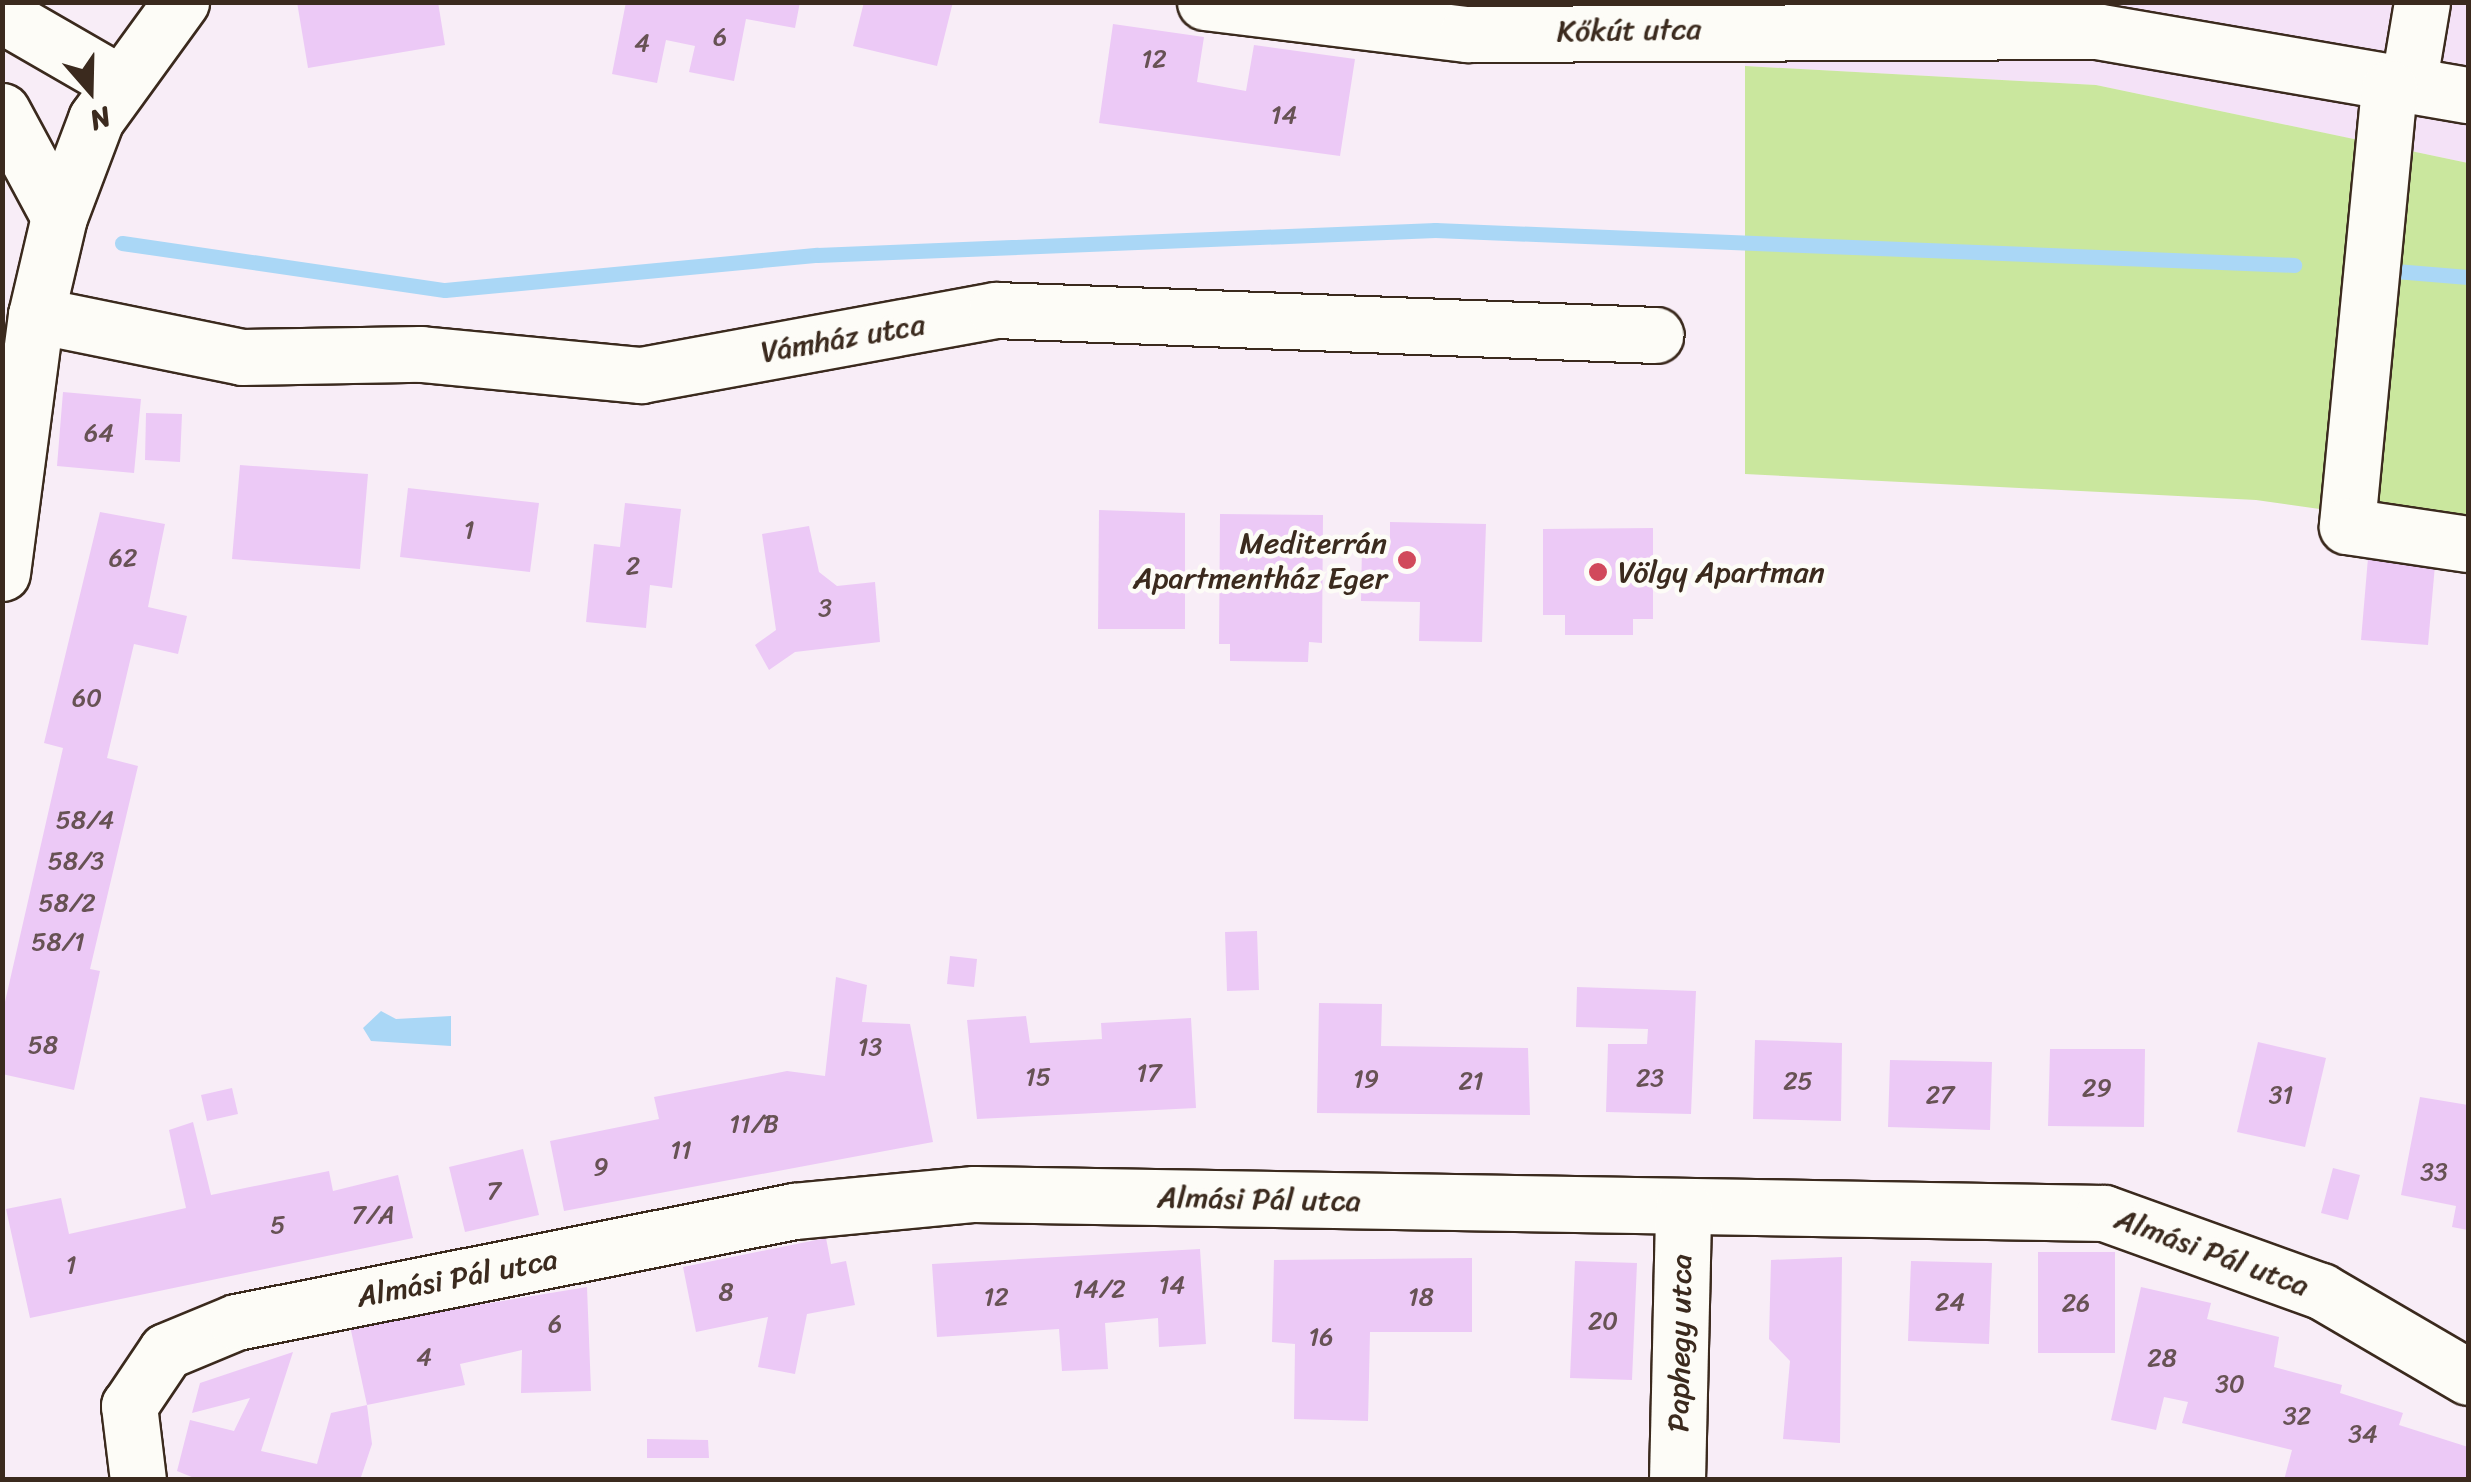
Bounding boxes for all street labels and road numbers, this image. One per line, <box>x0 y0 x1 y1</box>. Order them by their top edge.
street label: Kőkút utca <box>1556 11 1702 49</box>
street label: Vámház utca <box>758 306 928 370</box>
street label: Almási Pál utca <box>1157 1179 1361 1219</box>
street label: Almási Pál utca <box>2110 1200 2314 1304</box>
street label: Almási Pál utca <box>354 1241 560 1315</box>
street label: Paphegy utca <box>1660 1254 1700 1432</box>

